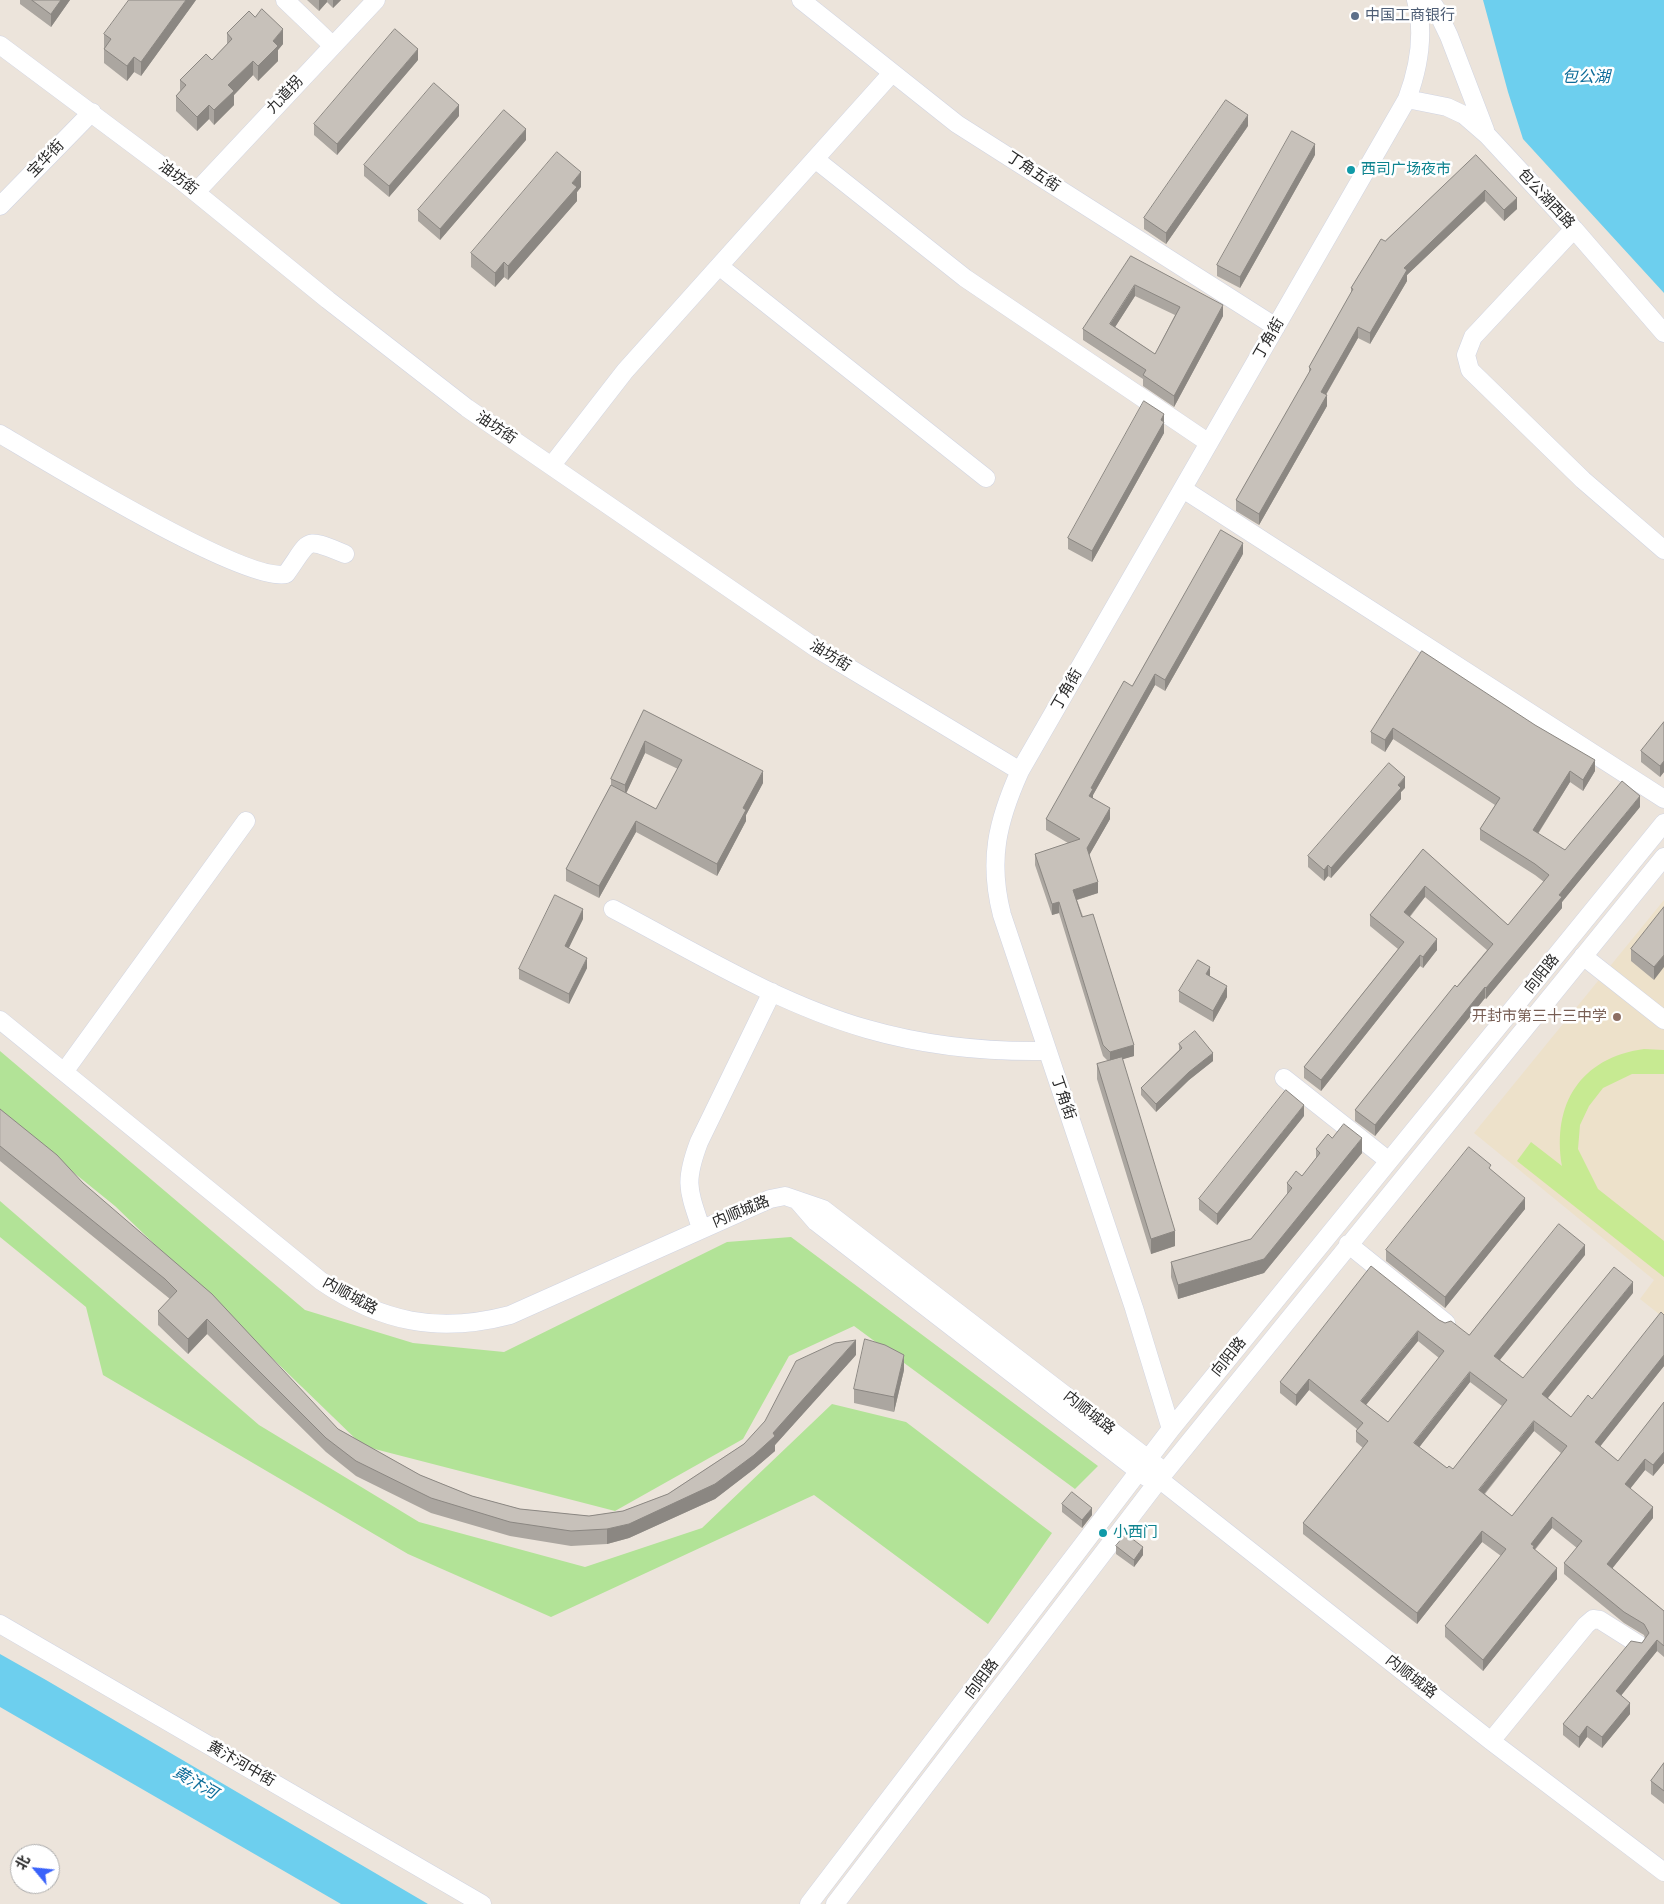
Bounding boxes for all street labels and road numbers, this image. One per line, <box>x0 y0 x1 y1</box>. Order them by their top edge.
street label: 九道拐 <box>263 72 307 118</box>
street label: 宝华街 <box>24 137 68 181</box>
street label: 丁角五街 <box>1003 148 1063 196</box>
street label: 油坊街 <box>155 157 201 199</box>
street label: 包公湖西路 <box>1514 165 1578 233</box>
street label: 丁角街 <box>1250 315 1288 363</box>
street label: 油坊街 <box>472 408 520 448</box>
street label: 油坊街 <box>806 636 854 676</box>
street label: 丁角街 <box>1048 666 1086 714</box>
street label: 向阳路 <box>1521 951 1563 997</box>
street label: 丁角街 <box>1047 1074 1079 1122</box>
street label: 内顺城路 <box>710 1192 772 1232</box>
street label: 内顺城路 <box>319 1274 381 1318</box>
street label: 向阳路 <box>1208 1334 1250 1380</box>
street label: 内顺城路 <box>1060 1387 1118 1439</box>
street label: 内顺城路 <box>1382 1651 1440 1703</box>
street label: 向阳路 <box>961 1656 1003 1702</box>
street label: 黄汴河中街 <box>204 1737 278 1791</box>

